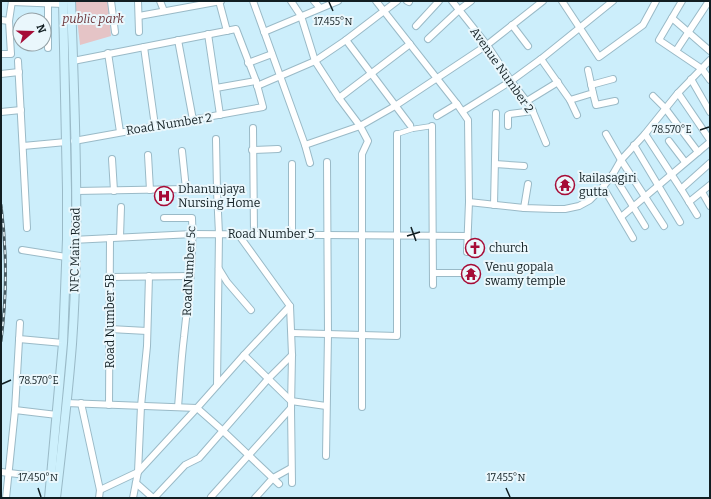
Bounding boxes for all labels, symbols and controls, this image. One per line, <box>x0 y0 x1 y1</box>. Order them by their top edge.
north arrow <box>12 12 52 52</box>
park label: public park <box>61 12 124 26</box>
text: 17.455°N <box>314 16 352 28</box>
text: N <box>33 23 49 35</box>
street label: Avenue Number 2 <box>467 25 537 115</box>
street label: Road Number 2 <box>125 110 213 138</box>
text: 78.570°E <box>652 124 692 136</box>
place label: kailasagiri gutta <box>579 171 637 199</box>
temple icon: kailasagiri gutta <box>554 174 576 196</box>
place label: Dhanunjaya Nursing Home <box>178 182 260 210</box>
hospital icon: Dhanunjaya Nursing Home <box>153 185 175 207</box>
street label: NFC Main Road <box>67 207 83 293</box>
street label: RoadNumber 5c <box>180 226 198 316</box>
street label: Road Number 5 <box>228 227 314 241</box>
church icon: church <box>464 237 486 259</box>
place label: church <box>489 241 529 255</box>
place label: Venu gopala swamy temple <box>485 260 566 288</box>
temple icon: Venu gopala swamy temple <box>460 263 482 285</box>
street label: Road Number 5B <box>103 274 117 368</box>
text: 78.570°E <box>19 375 59 387</box>
text: 17.450°N <box>18 472 58 484</box>
text: 17.455°N <box>487 472 525 484</box>

